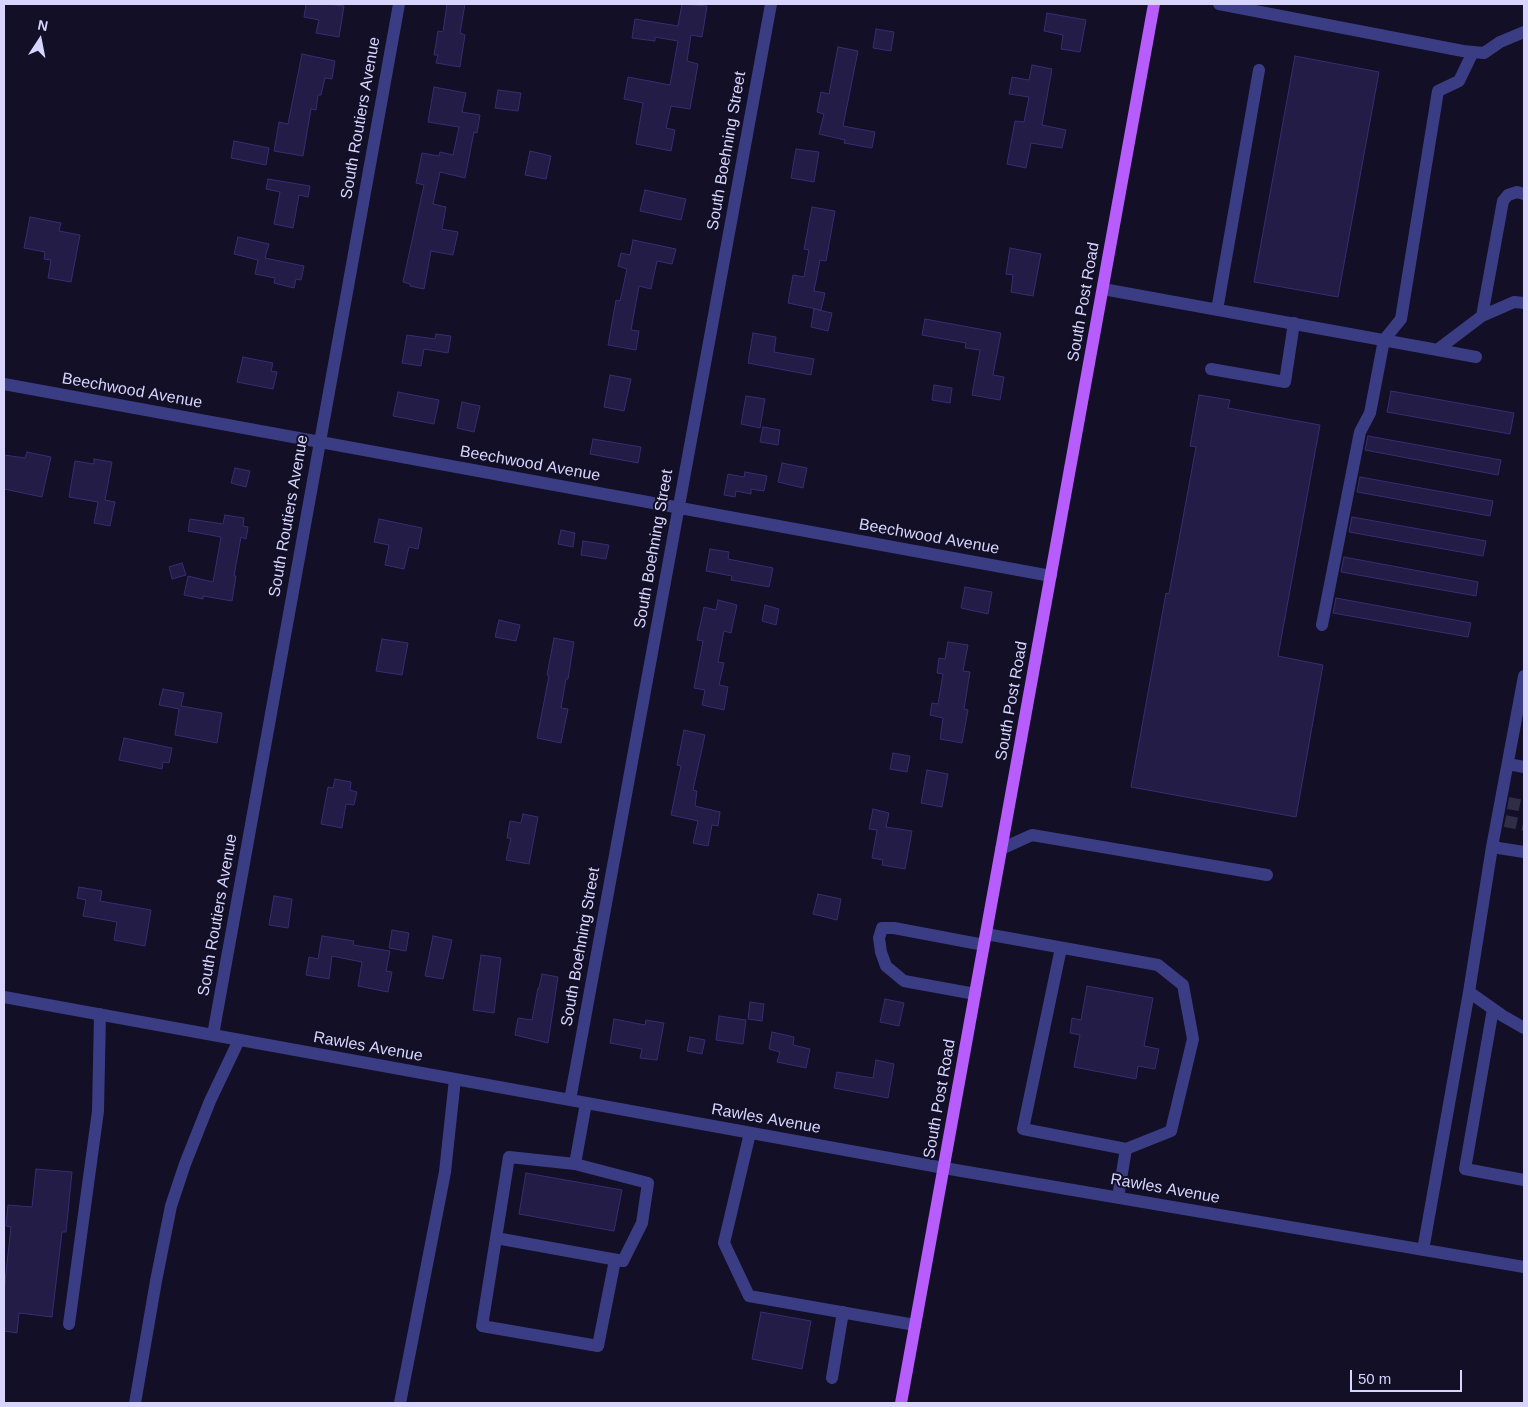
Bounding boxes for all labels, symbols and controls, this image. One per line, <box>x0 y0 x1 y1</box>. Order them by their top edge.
north arrow <box>15 15 65 65</box>
text: N <box>36 16 49 34</box>
street label: South Routiers Avenue <box>337 35 385 201</box>
street label: South Boehning Street <box>704 70 750 232</box>
street label: South Post Road <box>1064 241 1104 363</box>
street label: Beechwood Avenue <box>60 369 204 413</box>
street label: South Routiers Avenue <box>265 433 313 599</box>
street label: Beechwood Avenue <box>458 442 602 486</box>
street label: South Boehning Street <box>631 468 677 630</box>
street label: Beechwood Avenue <box>857 515 1001 559</box>
street label: South Post Road <box>992 640 1032 762</box>
street label: South Routiers Avenue <box>194 832 242 998</box>
street label: South Boehning Street <box>558 866 604 1028</box>
street label: Rawles Avenue <box>312 1028 424 1066</box>
street label: South Post Road <box>920 1038 960 1160</box>
street label: Rawles Avenue <box>710 1100 822 1138</box>
street label: Rawles Avenue <box>1109 1170 1221 1208</box>
scale bar <box>1353 1360 1466 1392</box>
text: 50 m <box>1358 1370 1391 1387</box>

